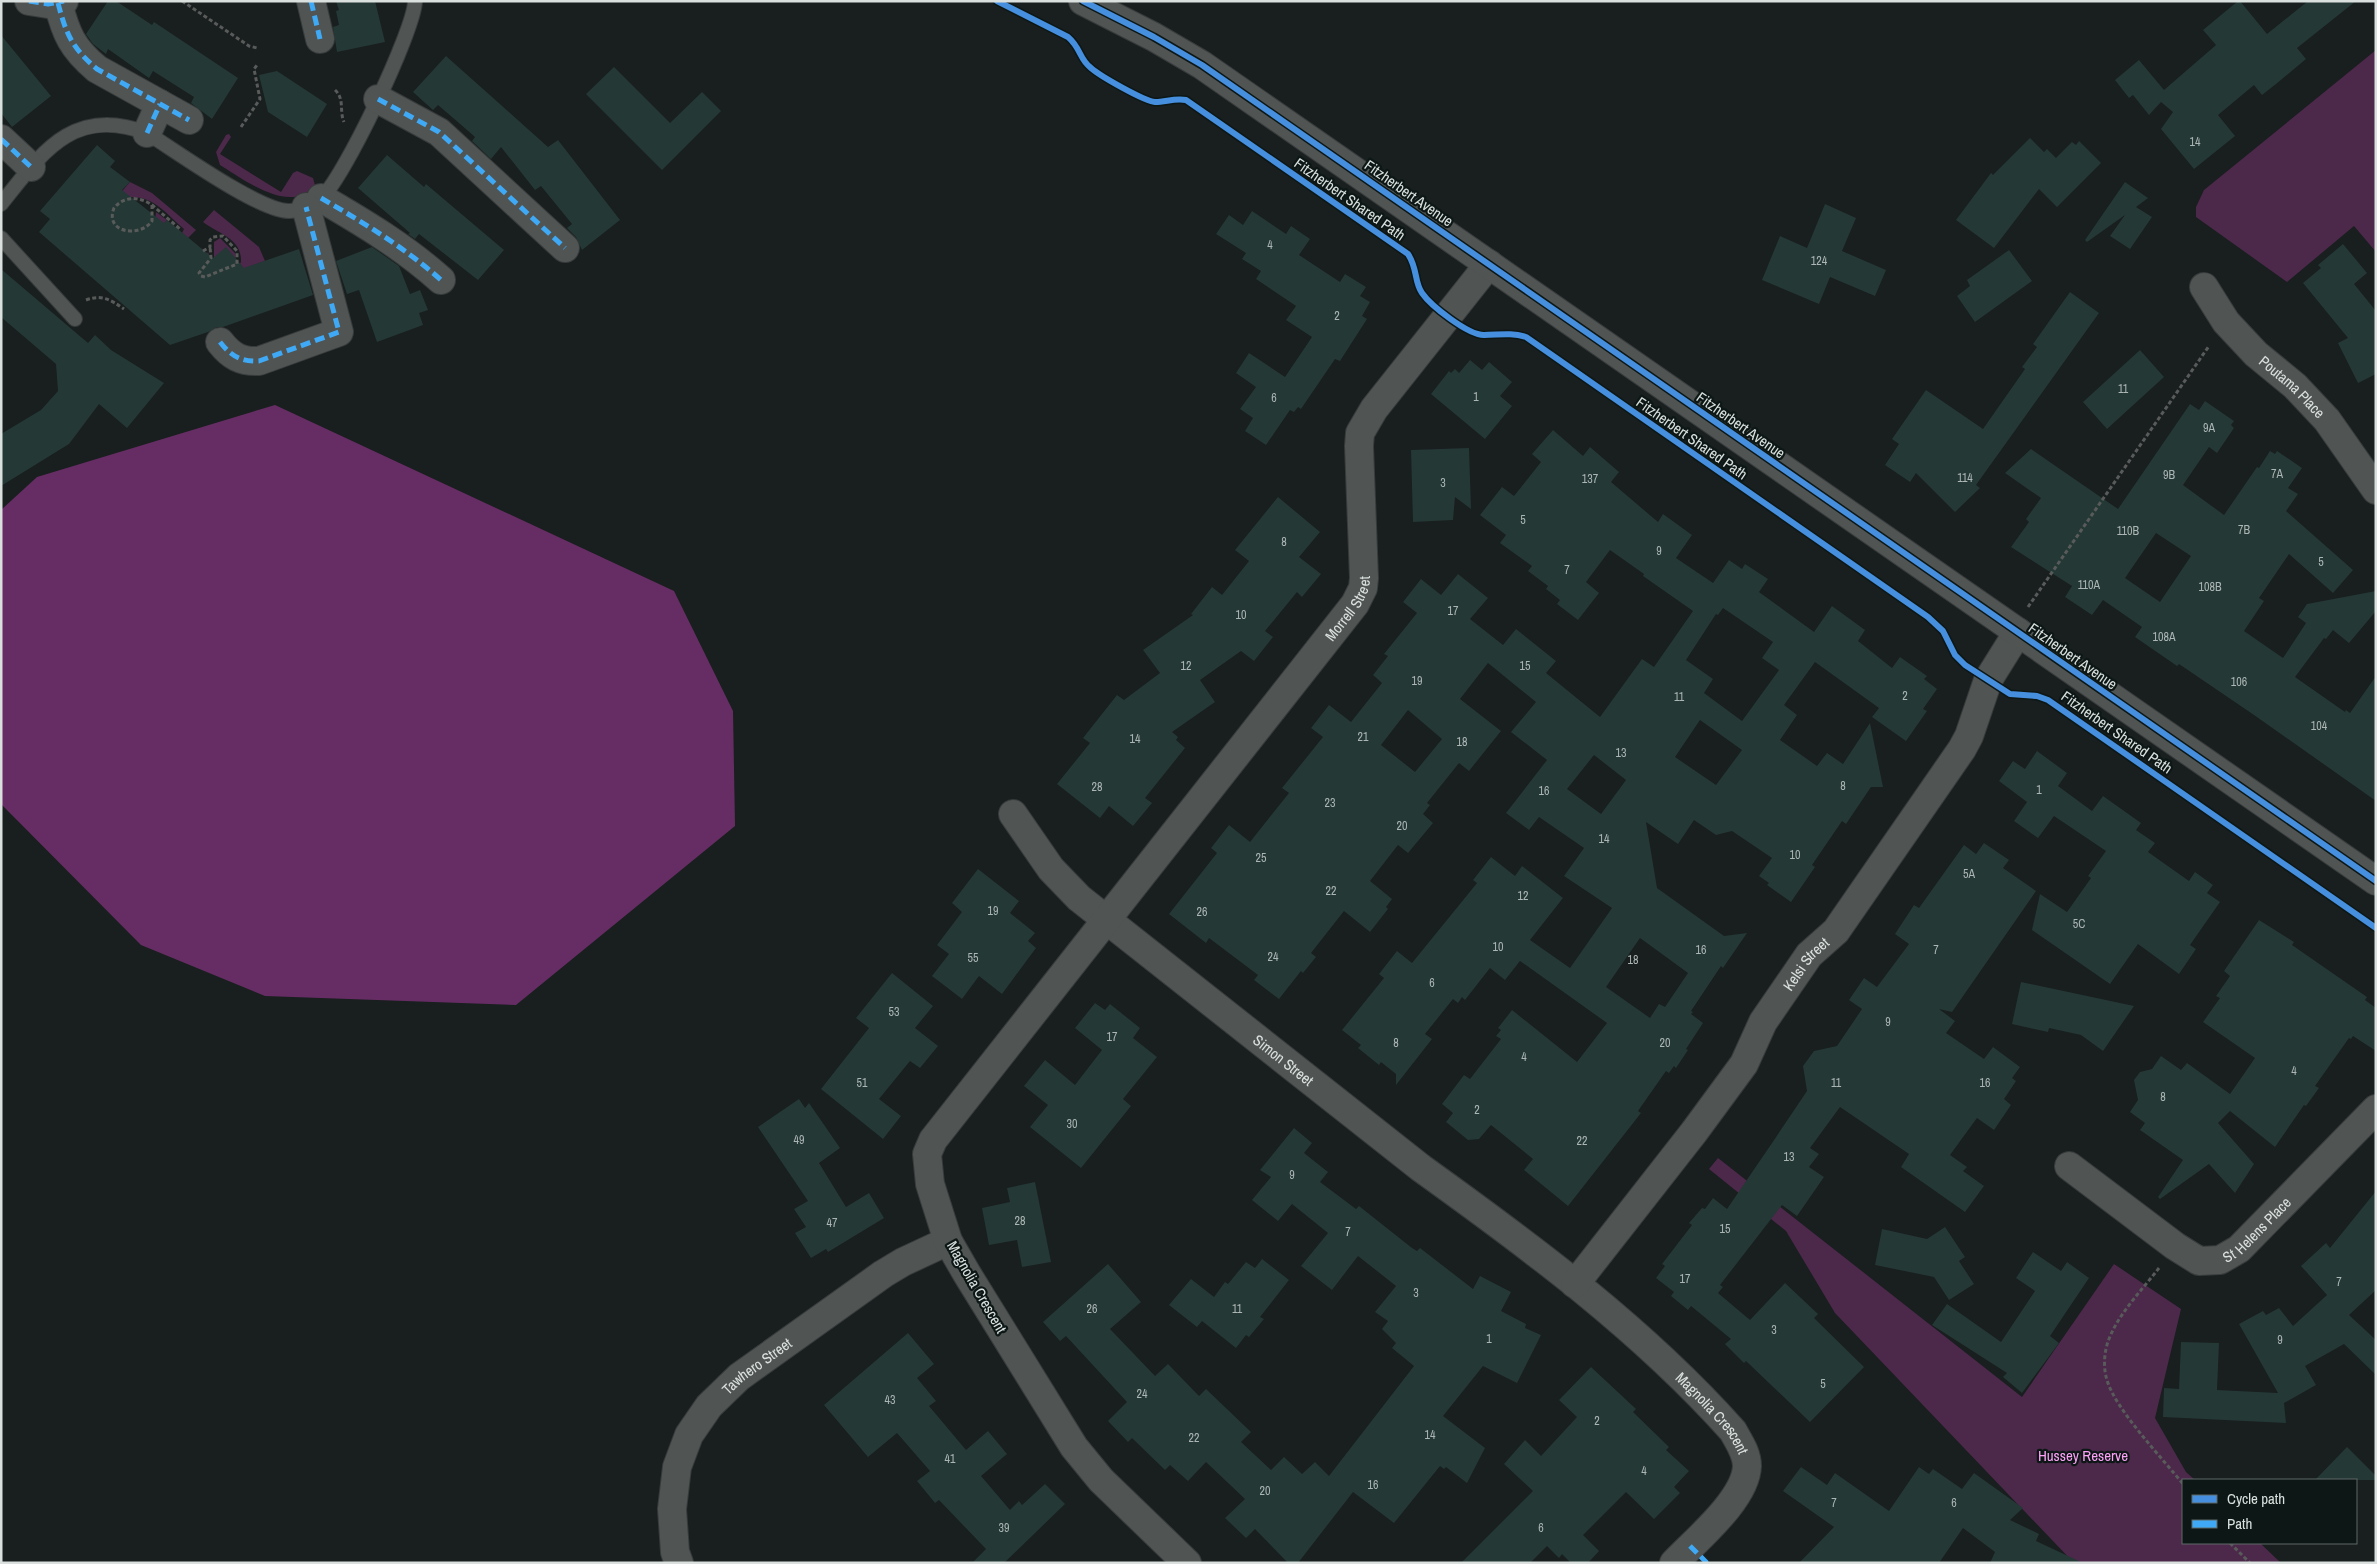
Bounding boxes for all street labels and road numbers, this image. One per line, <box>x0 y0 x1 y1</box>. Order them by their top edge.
street label: Fitzherbert Shared Path <box>1290 153 1410 245</box>
street label: Fitzherbert Avenue <box>1360 155 1458 231</box>
street label: Poutama Place <box>2255 350 2330 423</box>
street label: Fitzherbert Avenue <box>1692 387 1790 463</box>
street label: Fitzherbert Shared Path <box>1632 392 1752 484</box>
street label: Morrell Street <box>1320 575 1375 645</box>
street label: Fitzherbert Avenue <box>2024 618 2122 694</box>
street label: Fitzherbert Shared Path <box>2057 686 2177 778</box>
street label: Kelsi Street <box>1777 931 1834 994</box>
street label: Simon Street <box>1249 1029 1319 1090</box>
street label: St Helens Place <box>2218 1192 2295 1267</box>
street label: Magnolia Crescent <box>942 1237 1012 1337</box>
street label: Tawhero Street <box>717 1332 796 1399</box>
street label: Magnolia Crescent <box>1671 1367 1754 1458</box>

